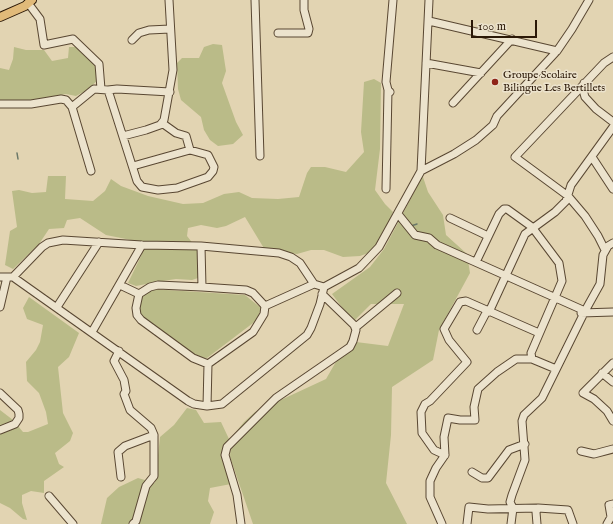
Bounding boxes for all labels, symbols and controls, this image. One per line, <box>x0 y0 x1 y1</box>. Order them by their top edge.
scale bar <box>473 12 539 38</box>
text: 100 m <box>478 19 506 34</box>
place label: Groupe Scolaire Bilingue Les Bertillets <box>503 69 605 95</box>
marker: Groupe Scolaire Bilingue Les Bertillets <box>490 77 500 87</box>

